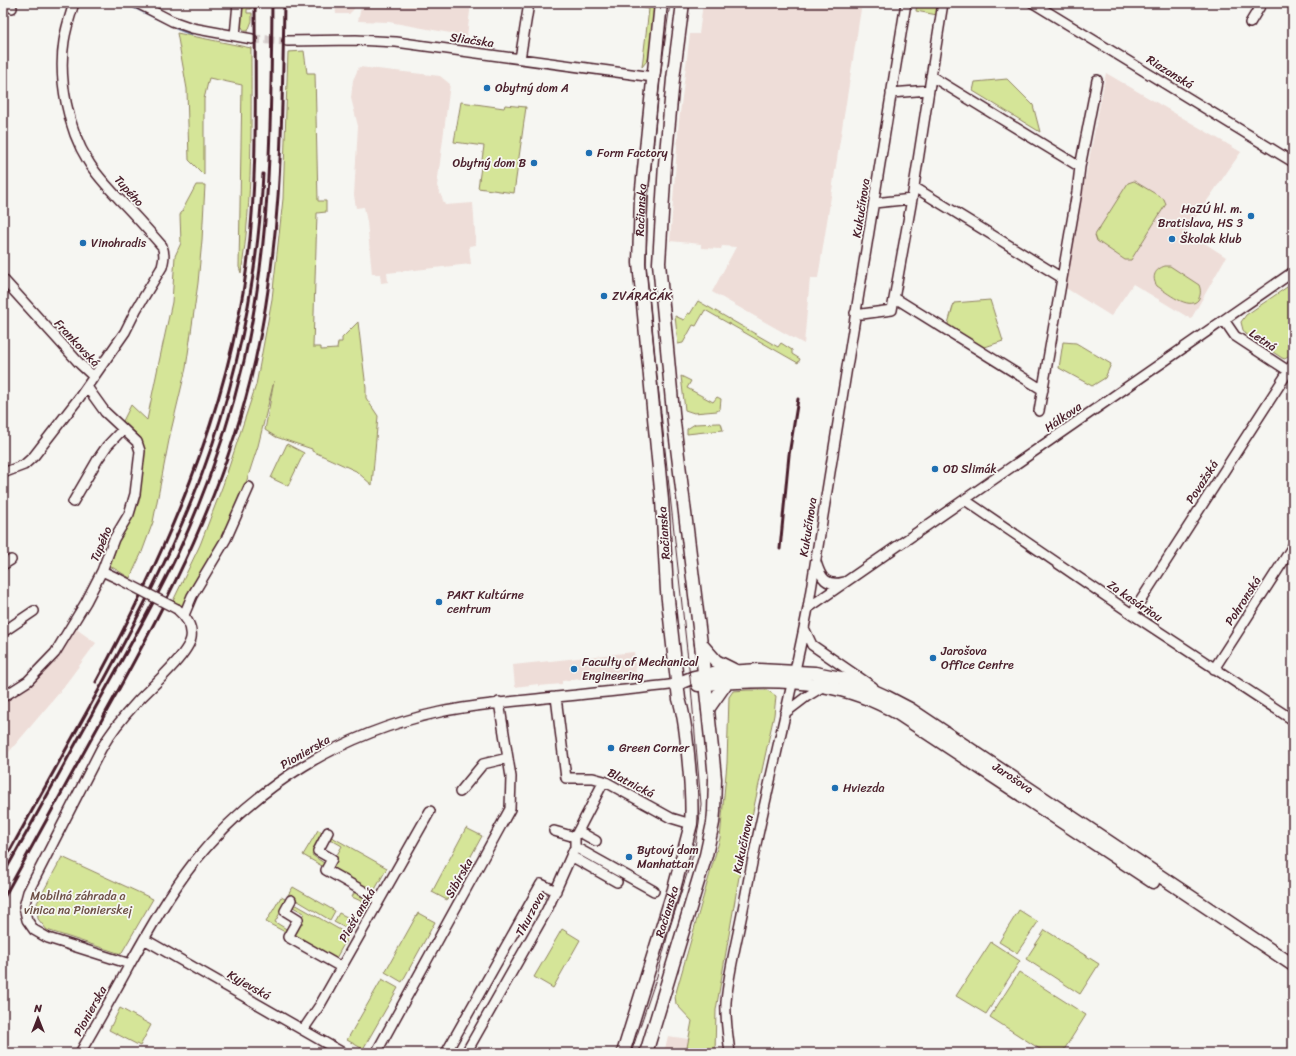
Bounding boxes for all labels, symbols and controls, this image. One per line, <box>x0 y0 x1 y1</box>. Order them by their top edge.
street label: Sliačska <box>449 26 495 54</box>
street label: Riazanská <box>1142 49 1198 95</box>
place label: Obytný dom A <box>495 77 569 99</box>
marker: Obytný dom A <box>482 83 492 93</box>
place label: Form Factory <box>597 142 669 164</box>
marker: Form Factory <box>584 148 594 158</box>
place label: Obytný dom B <box>452 152 526 174</box>
marker: Obytný dom B <box>529 158 539 168</box>
street label: Tupého <box>108 170 150 212</box>
street label: Kukučínova <box>845 177 877 239</box>
street label: Račianska <box>629 182 653 237</box>
place label: HaZÚ hl. m. Bratislava, HS 3 <box>1158 198 1243 234</box>
marker: HaZÚ hl. m. Bratislava, HS 3 <box>1246 211 1256 221</box>
place label: Školak klub <box>1180 228 1242 250</box>
place label: Vinohradis <box>91 232 147 254</box>
marker: Školak klub <box>1167 234 1177 244</box>
marker: Vinohradis <box>78 238 88 248</box>
place label: ZVÁRAČÁK <box>612 285 673 307</box>
marker: ZVÁRAČÁK <box>599 291 609 301</box>
street label: Frankovská <box>49 314 105 372</box>
street label: Letná <box>1245 323 1281 357</box>
street label: Hálkova <box>1039 395 1087 438</box>
street label: Považská <box>1180 456 1224 508</box>
place label: OD Slimák <box>943 458 997 480</box>
marker: OD Slimák <box>930 464 940 474</box>
street label: Kukučínova <box>792 496 824 558</box>
street label: Račianska <box>651 506 677 560</box>
street label: Tupého <box>84 523 118 565</box>
street label: Pohronská <box>1219 572 1267 630</box>
street label: Za kasárňou <box>1103 574 1168 628</box>
place label: PAKT Kultúrne centrum <box>447 584 524 620</box>
marker: PAKT Kultúrne centrum <box>434 597 444 607</box>
place label: Jarošova Office Centre <box>940 640 1014 676</box>
place label: Faculty of Mechanical Engineering <box>582 651 699 687</box>
marker: Jarošova Office Centre <box>928 653 938 663</box>
marker: Faculty of Mechanical Engineering <box>569 664 579 674</box>
street label: Pionierska <box>276 728 335 775</box>
place label: Green Corner <box>619 737 690 759</box>
marker: Green Corner <box>606 743 616 753</box>
street label: Jarošova <box>987 755 1038 800</box>
street label: Blatnická <box>604 762 658 804</box>
place label: Hviezda <box>843 777 885 799</box>
marker: Hviezda <box>830 783 840 793</box>
street label: Kukučínova <box>726 812 760 876</box>
place label: Bytový dom Manhattan <box>637 839 699 875</box>
marker: Bytový dom Manhattan <box>624 852 634 862</box>
street label: Sibírska <box>439 853 480 902</box>
street label: Piešťanská <box>332 883 382 947</box>
street label: Račianska <box>649 883 685 940</box>
park label: Mobilná záhrada a vinica na Pionierskej <box>24 885 132 921</box>
street label: Thurzova <box>509 888 551 940</box>
street label: Kyjevská <box>223 964 275 1006</box>
street label: Pionierska <box>67 981 113 1040</box>
north arrow <box>18 998 58 1038</box>
text: N <box>33 999 42 1018</box>

